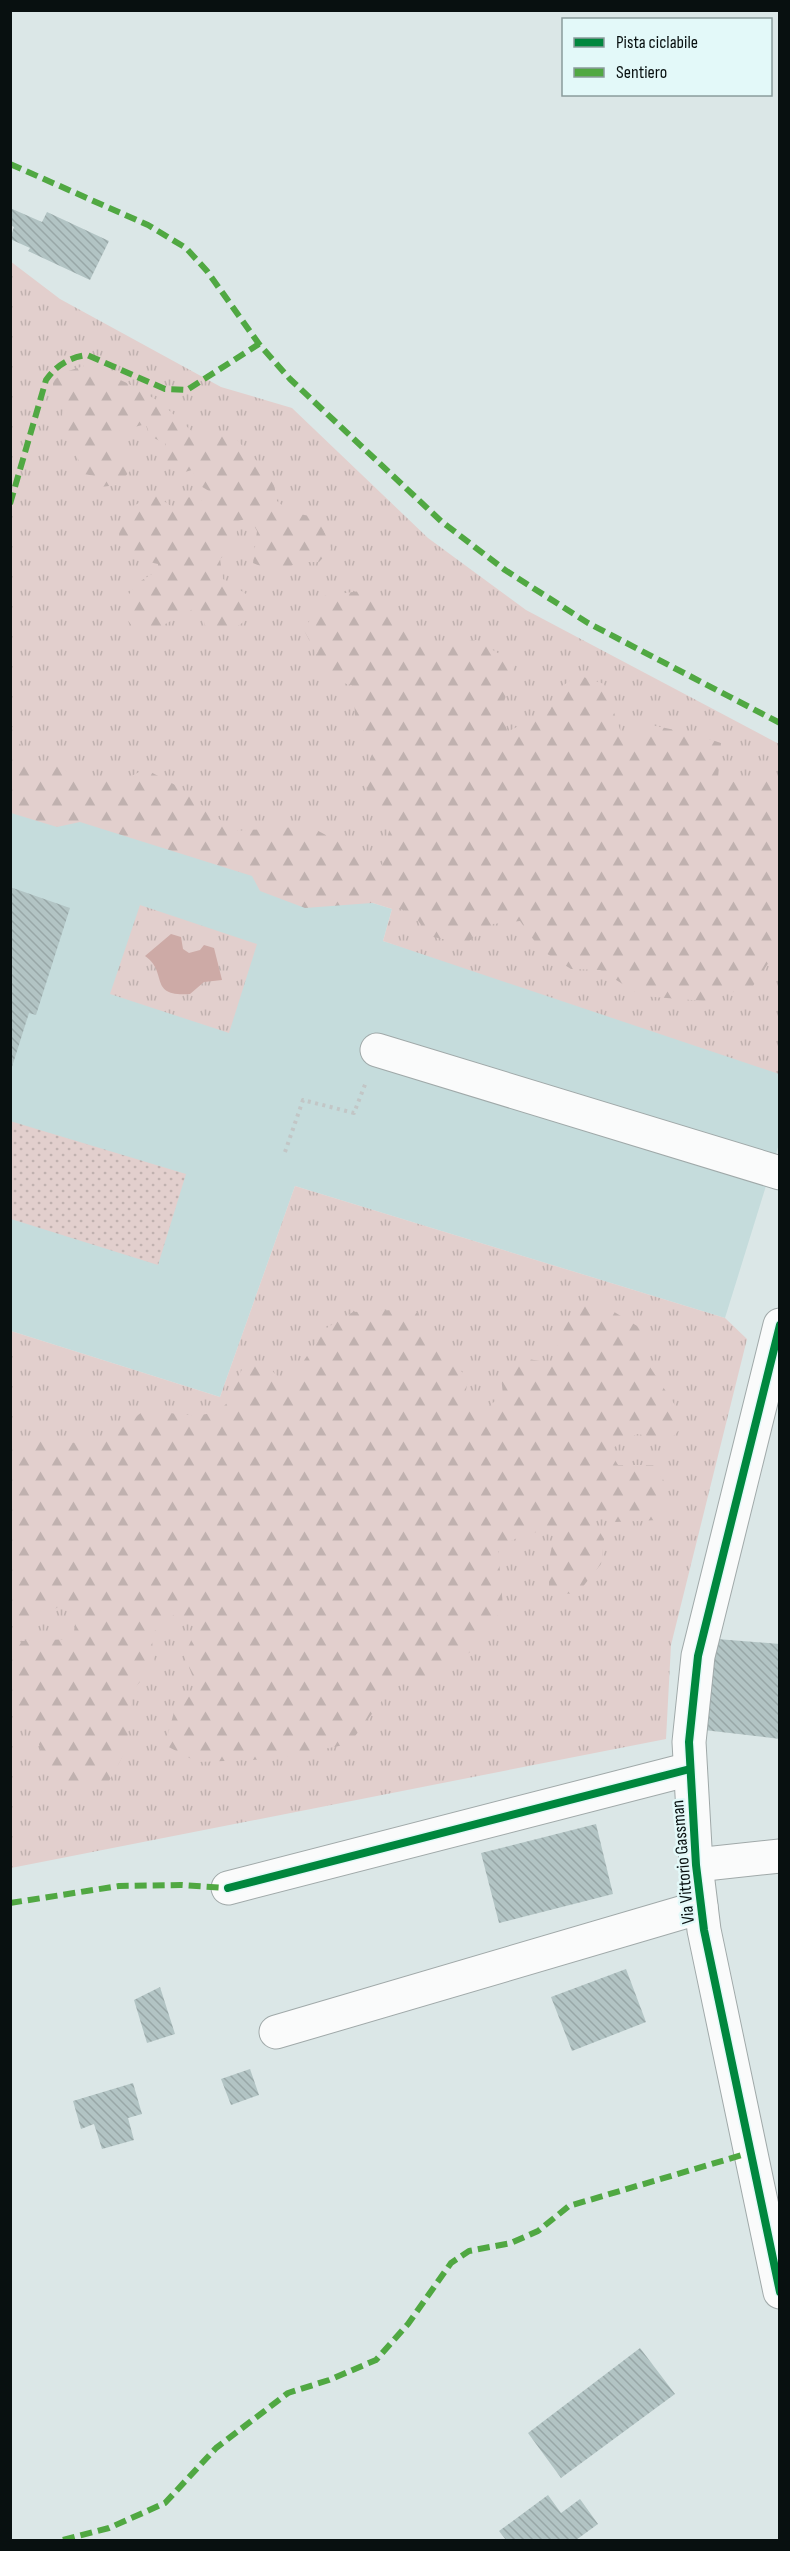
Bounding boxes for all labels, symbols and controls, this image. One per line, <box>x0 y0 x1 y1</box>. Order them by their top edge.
legend <box>562 18 772 96</box>
text: Pista ciclabile <box>616 32 698 53</box>
text: Sentiero <box>616 62 667 83</box>
street label: Via Vittorio Gassman <box>667 1799 699 1925</box>

